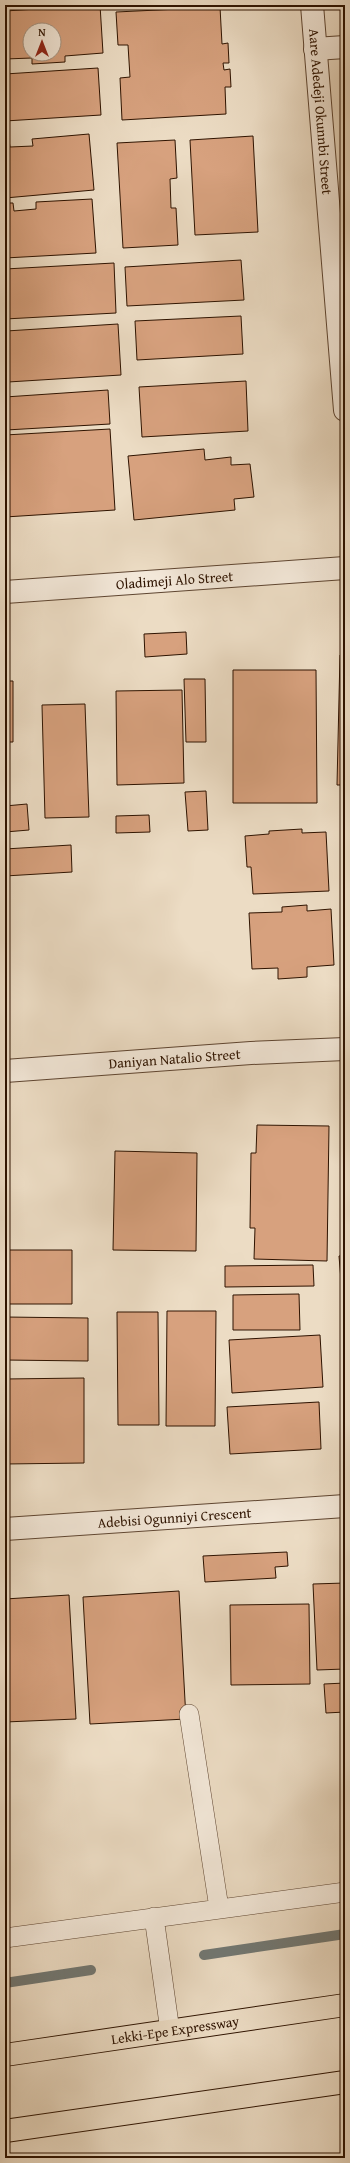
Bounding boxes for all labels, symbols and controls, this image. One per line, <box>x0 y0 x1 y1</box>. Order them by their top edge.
north arrow <box>22 22 62 62</box>
text: N <box>38 24 46 40</box>
street label: Aare Adedeji Okunnbi Street <box>304 28 337 195</box>
street label: Oladimeji Alo Street <box>115 566 234 594</box>
street label: Daniyan Natalio Street <box>108 1044 241 1073</box>
street label: Adebisi Ogunniyi Crescent <box>97 1502 252 1533</box>
street label: Lekki-Epe Expressway <box>110 2011 241 2049</box>

